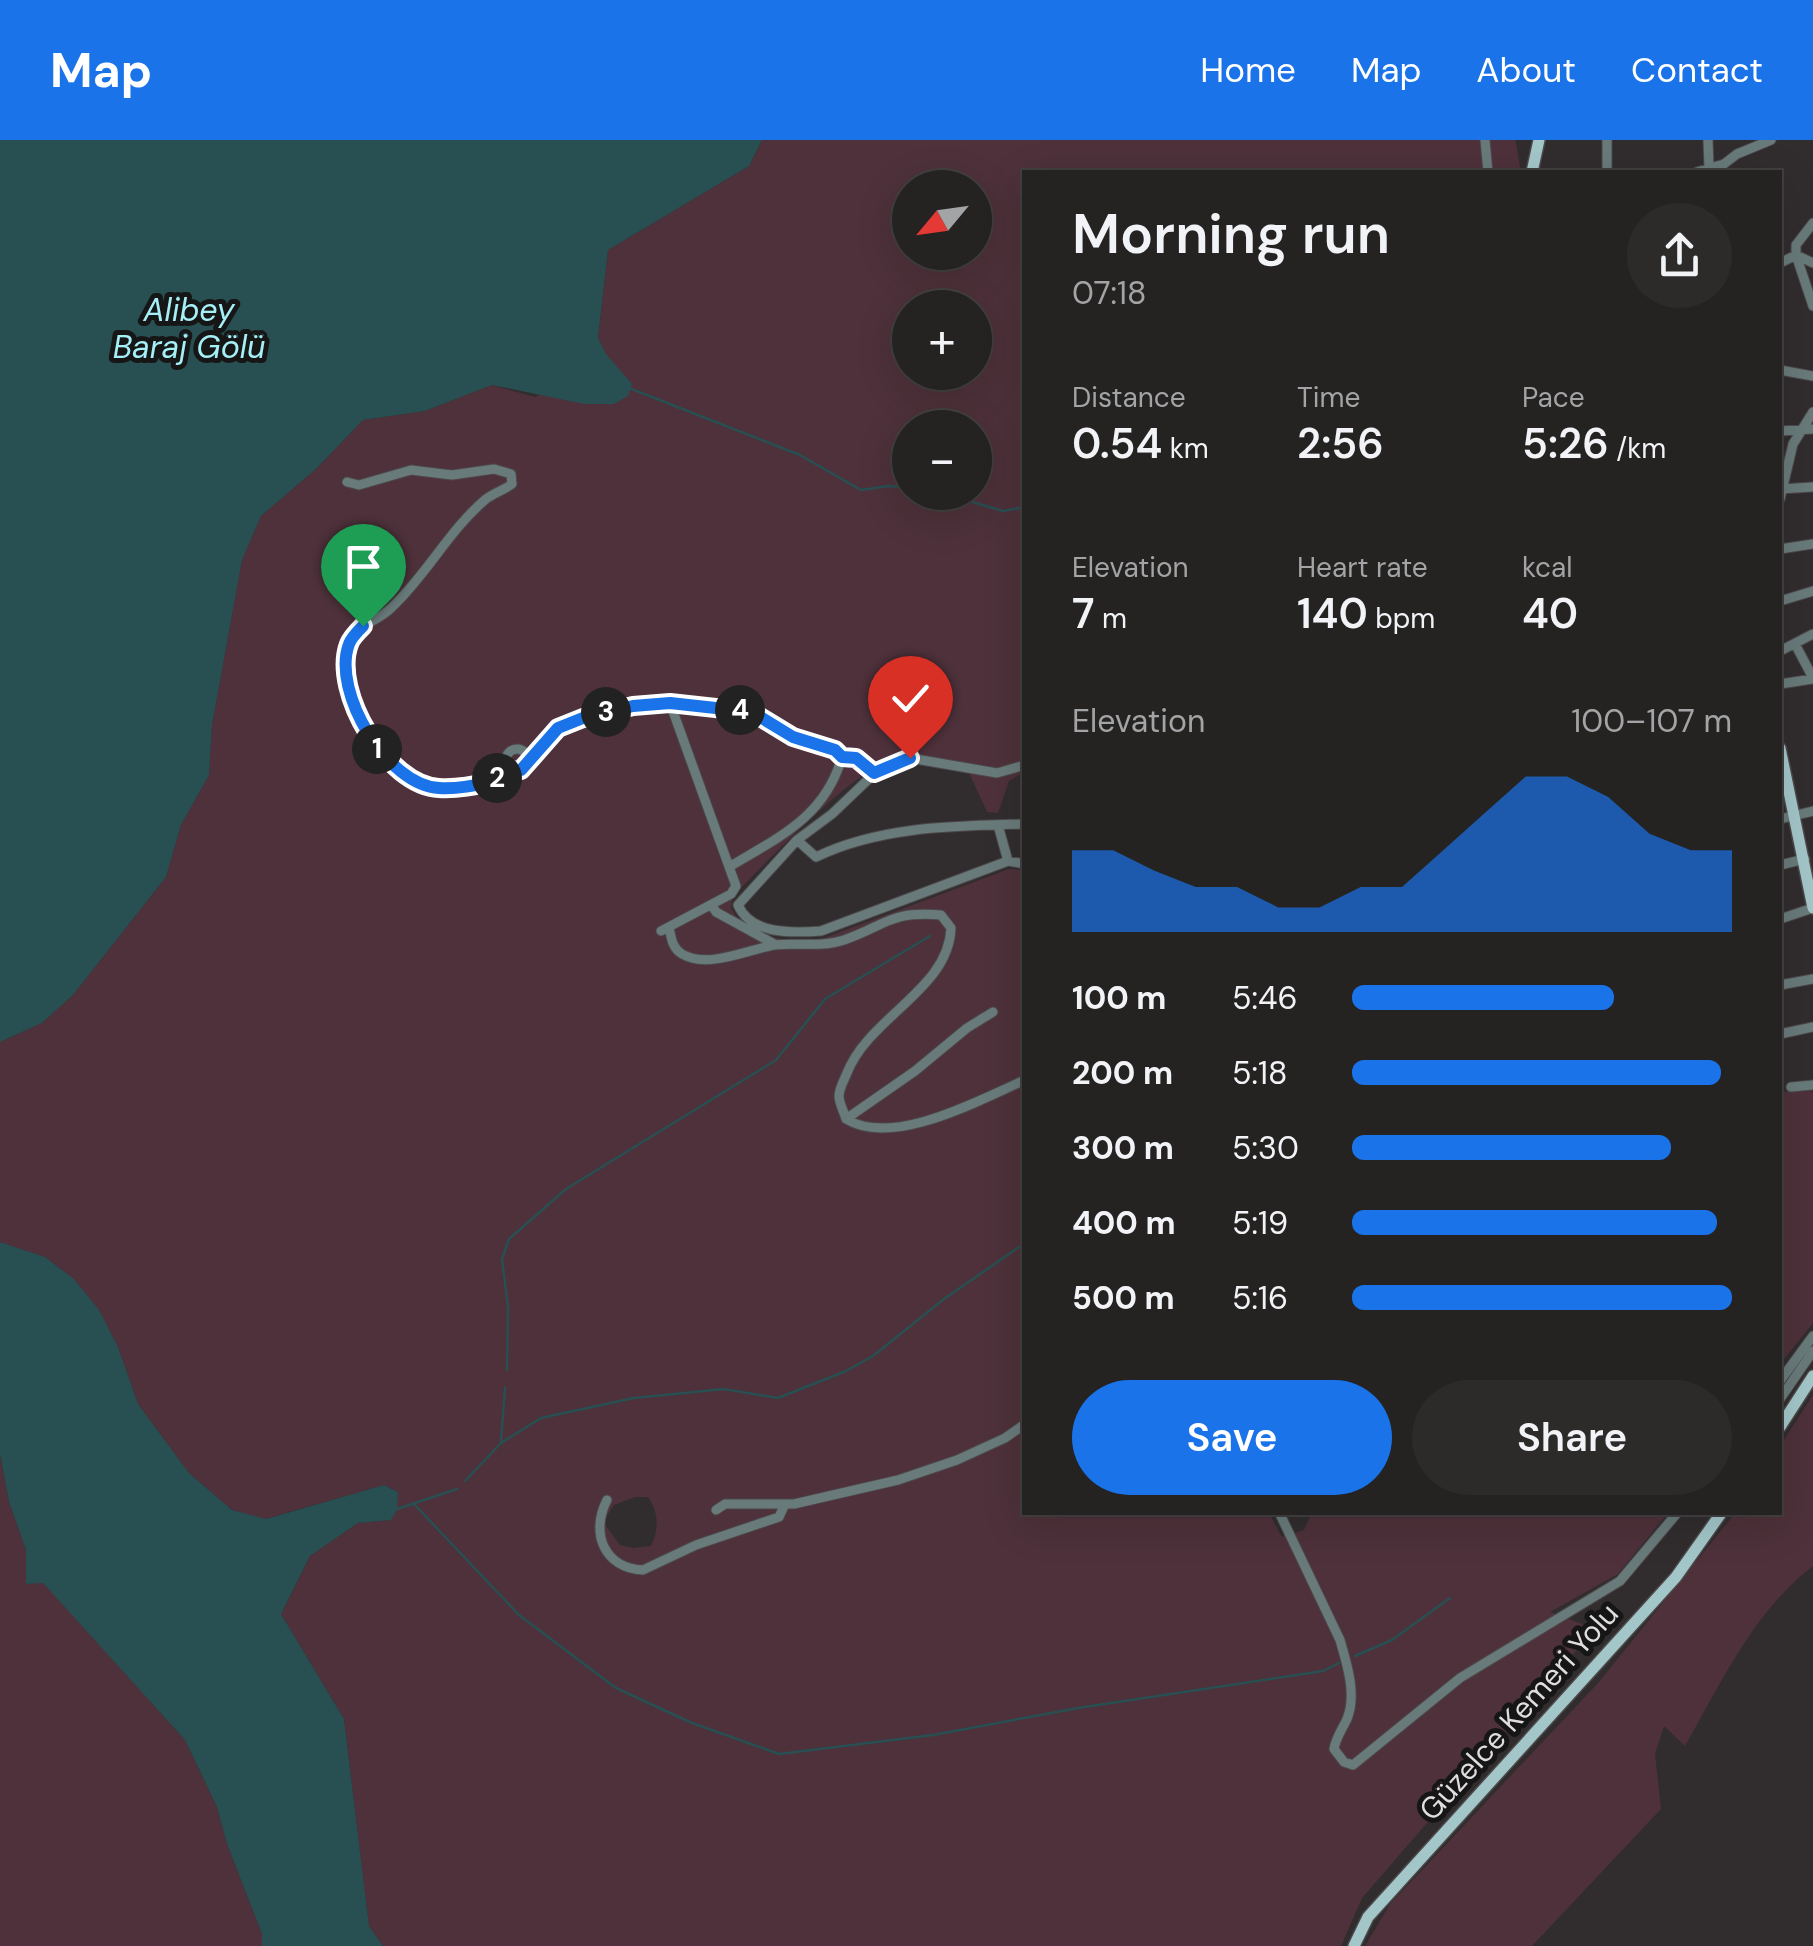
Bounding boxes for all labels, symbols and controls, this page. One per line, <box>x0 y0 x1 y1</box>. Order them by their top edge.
text: Map <box>50 39 152 102</box>
text: Home <box>1200 47 1296 93</box>
text: Map <box>1351 47 1421 93</box>
text: About <box>1476 47 1576 93</box>
text: Contact <box>1631 47 1763 93</box>
north arrow <box>892 170 992 270</box>
map controls <box>892 170 992 510</box>
text: Morning run <box>1072 198 1390 270</box>
button: share <box>1627 203 1732 308</box>
text: 07:18 <box>1072 272 1146 314</box>
water label: Alibey Baraj Gölü <box>113 289 265 368</box>
button: + <box>892 290 992 390</box>
text: Distance <box>1072 379 1186 416</box>
text: Time <box>1297 379 1360 416</box>
text: Pace <box>1522 379 1585 416</box>
button: − <box>892 410 992 510</box>
text: 0.54 <box>1072 416 1162 471</box>
text: 2:56 <box>1297 416 1384 471</box>
text: 5:26 <box>1522 416 1609 471</box>
text: km <box>1162 430 1209 467</box>
text: /km <box>1609 430 1666 467</box>
pin <box>321 524 406 627</box>
icon: arrive <box>336 539 391 594</box>
text: Elevation <box>1072 549 1189 586</box>
text: Heart rate <box>1297 549 1428 586</box>
text: kcal <box>1522 549 1573 586</box>
text: 7 <box>1072 586 1095 641</box>
text: 140 <box>1297 586 1368 641</box>
text: 40 <box>1522 586 1578 641</box>
text: m <box>1095 600 1127 637</box>
text: bpm <box>1368 600 1435 637</box>
pin <box>868 656 953 759</box>
icon: check <box>883 671 938 726</box>
pin: 4 <box>715 685 765 735</box>
pin: 3 <box>581 687 631 737</box>
text: 4 <box>731 691 749 728</box>
text: 3 <box>598 693 614 730</box>
text: Elevation <box>1072 700 1205 742</box>
text: 100–107 m <box>1571 700 1732 742</box>
pin: 1 <box>352 724 402 774</box>
text: 1 <box>372 730 382 767</box>
pin: 2 <box>472 753 522 803</box>
text: 2 <box>489 759 505 796</box>
text: 100 m <box>1072 977 1166 1019</box>
text: 5:46 <box>1232 977 1298 1019</box>
text: 200 m <box>1072 1052 1173 1094</box>
text: 5:18 <box>1232 1052 1287 1094</box>
text: 300 m <box>1072 1127 1174 1169</box>
text: 5:30 <box>1232 1127 1299 1169</box>
text: 400 m <box>1072 1202 1176 1244</box>
text: 5:19 <box>1232 1202 1288 1244</box>
text: 500 m <box>1072 1277 1175 1319</box>
text: 5:16 <box>1232 1277 1288 1319</box>
button: Save <box>1072 1380 1392 1495</box>
button: Share <box>1412 1380 1732 1495</box>
street label: Güzelce Kemeri Yolu <box>1411 1595 1627 1829</box>

